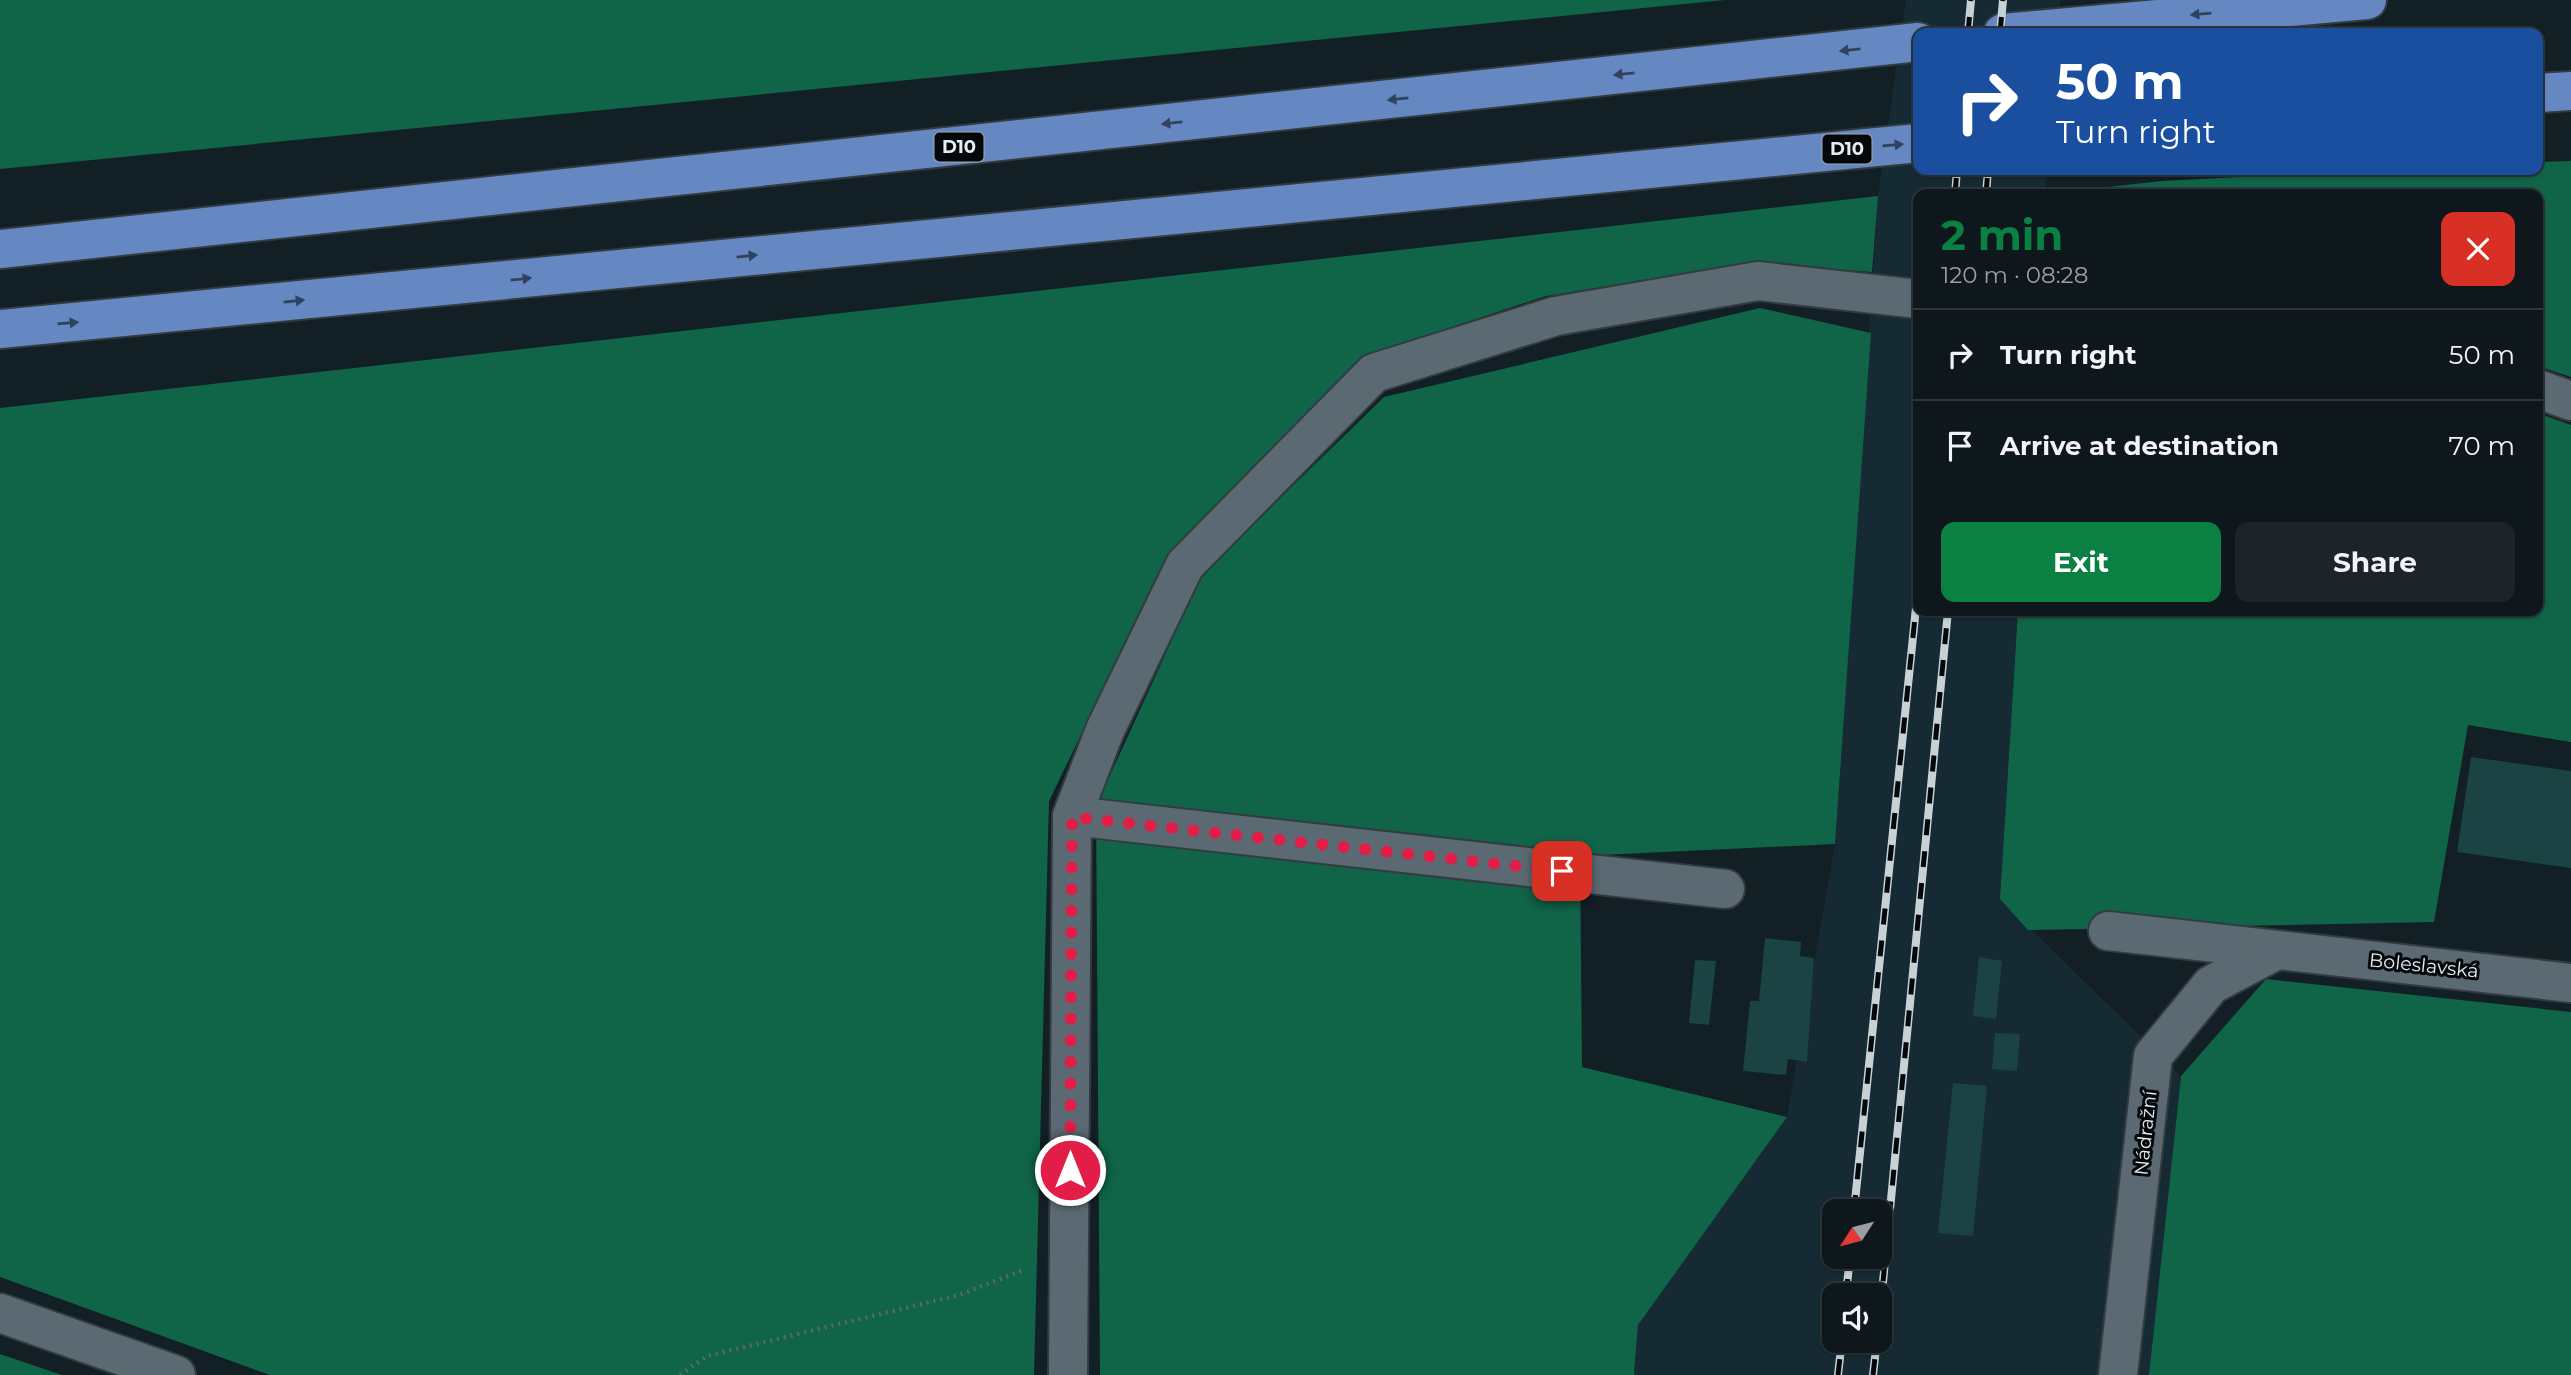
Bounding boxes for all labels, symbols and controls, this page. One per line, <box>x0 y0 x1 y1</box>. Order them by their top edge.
one-way arrow <box>2190 9 2212 20</box>
one-way arrow <box>1839 45 1861 56</box>
text: 50 m <box>2056 52 2184 111</box>
icon: right <box>1941 56 2032 147</box>
one-way arrow <box>1613 69 1635 80</box>
one-way arrow <box>1387 94 1409 105</box>
text: Turn right <box>2056 112 2216 151</box>
one-way arrow <box>1160 118 1182 129</box>
road number: D10 <box>934 132 984 162</box>
road number: D10 <box>1822 134 1871 164</box>
one-way arrow <box>1883 139 1905 150</box>
text: 2 min <box>1941 209 2063 261</box>
button: close <box>2441 212 2515 286</box>
one-way arrow <box>736 250 758 261</box>
text: 120 m · 08:28 <box>1941 261 2088 289</box>
one-way arrow <box>510 273 532 284</box>
one-way arrow <box>284 295 306 306</box>
one-way arrow <box>57 317 79 328</box>
icon: right <box>1941 336 1979 374</box>
text: Turn right <box>2000 339 2136 371</box>
text: 50 m <box>2449 339 2515 371</box>
icon: arrive <box>1941 427 1979 465</box>
text: Arrive at destination <box>2000 430 2279 462</box>
text: 70 m <box>2449 430 2515 462</box>
button: Exit <box>1941 522 2221 602</box>
button: Share <box>2235 522 2515 602</box>
pin <box>1532 841 1592 901</box>
icon: arrive <box>1543 852 1581 890</box>
street label: Boleslavská <box>2368 948 2480 983</box>
street label: Nádražní <box>2130 1089 2161 1177</box>
position arrow <box>1033 1133 1107 1207</box>
north arrow <box>1822 1199 1892 1269</box>
map controls <box>1822 1199 1892 1353</box>
button: sound <box>1822 1283 1892 1353</box>

